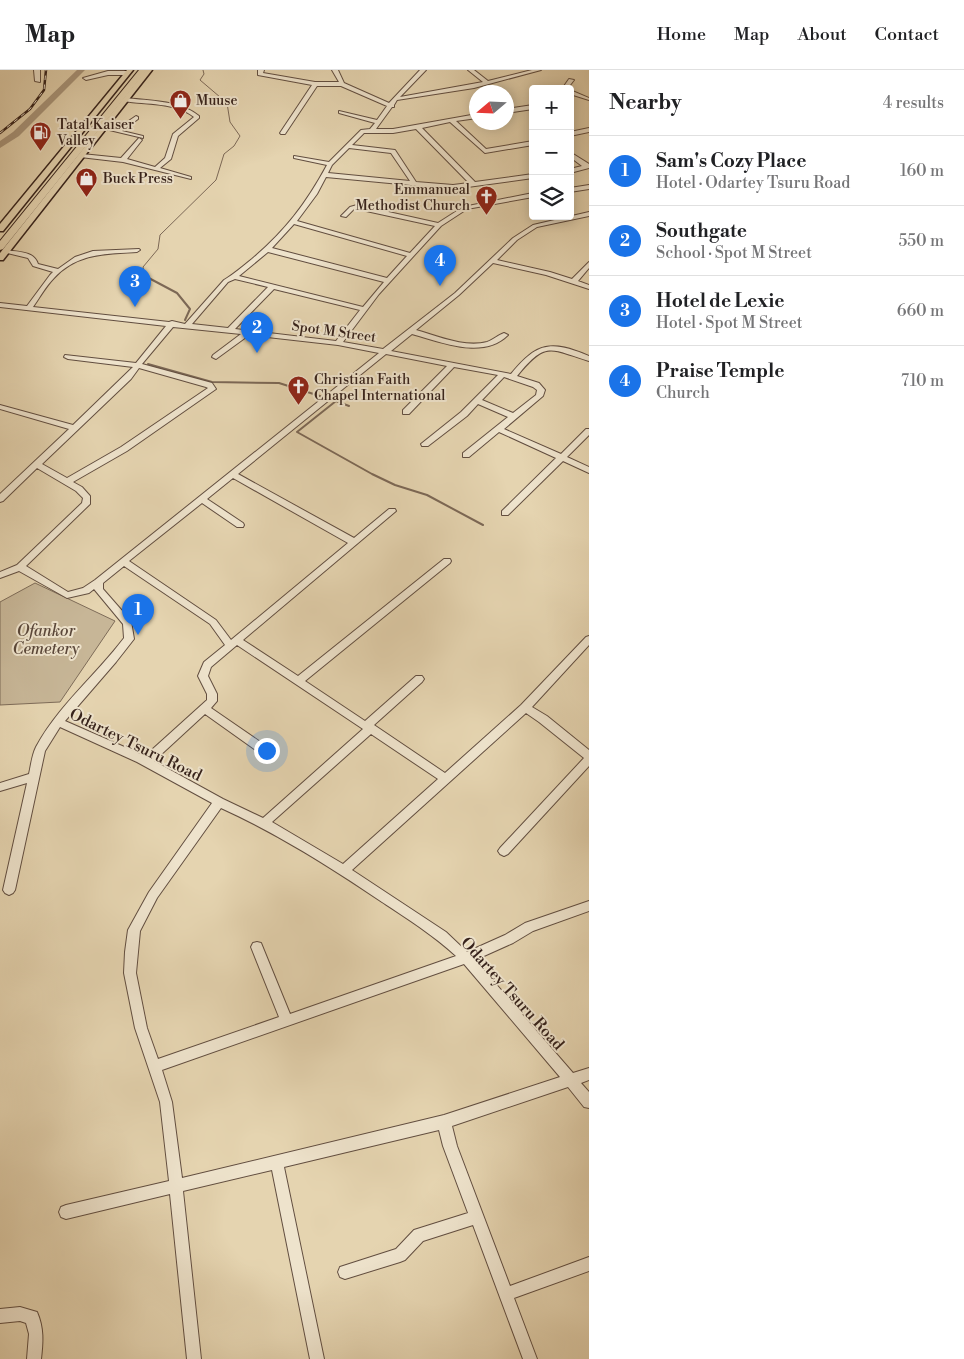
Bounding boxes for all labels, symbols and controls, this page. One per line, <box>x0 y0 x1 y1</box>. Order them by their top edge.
text: Map <box>25 20 75 50</box>
text: Home <box>657 23 706 46</box>
text: Map <box>734 23 770 46</box>
text: About <box>798 23 847 46</box>
text: Contact <box>875 23 939 46</box>
north arrow <box>469 85 514 130</box>
map controls <box>529 85 574 220</box>
button: + <box>529 85 574 130</box>
shop icon: Muuse <box>168 88 192 119</box>
text: Nearby <box>609 90 682 116</box>
place label: Muuse <box>196 92 238 110</box>
text: 4 results <box>883 93 944 113</box>
place label: Tatal Kaiser Valley <box>56 116 134 150</box>
fuel station icon: Tatal Kaiser Valley <box>29 120 53 151</box>
button: − <box>529 130 574 175</box>
text: Sam's Cozy Place <box>656 149 806 173</box>
text: 1 <box>621 161 629 181</box>
text: 160 m <box>900 161 944 181</box>
shop icon: Buck Press <box>75 166 99 197</box>
place label: Buck Press <box>102 170 173 188</box>
text: Hotel · Odartey Tsuru Road <box>656 173 850 193</box>
button: layers <box>529 175 574 220</box>
place label: Emmanueal Methodist Church <box>355 181 471 215</box>
church icon: Emmanueal Methodist Church <box>474 185 498 216</box>
text: Southgate <box>656 219 747 243</box>
text: 2 <box>620 231 630 251</box>
text: 550 m <box>898 231 944 251</box>
text: School · Spot M Street <box>656 243 812 263</box>
pin: 4 <box>424 245 456 286</box>
pin: 3 <box>119 266 151 307</box>
text: Hotel de Lexie <box>656 289 785 313</box>
text: 3 <box>620 301 630 321</box>
text: 660 m <box>897 301 944 321</box>
pin: 2 <box>241 312 273 353</box>
text: Hotel · Spot M Street <box>656 313 802 333</box>
street label: Spot M Street <box>291 317 377 347</box>
text: Praise Temple <box>656 359 784 383</box>
place label: Christian Faith Chapel International <box>314 371 446 405</box>
text: 4 <box>620 371 630 391</box>
text: 710 m <box>901 371 944 391</box>
church icon: Christian Faith Chapel International <box>286 375 310 406</box>
text: Church <box>656 383 710 403</box>
pin: 1 <box>122 594 154 635</box>
park label: Ofankor Cemetery <box>12 621 80 659</box>
street label: Odartey Tsuru Road <box>66 704 205 786</box>
your location <box>254 738 280 764</box>
street label: Odartey Tsuru Road <box>456 933 568 1054</box>

